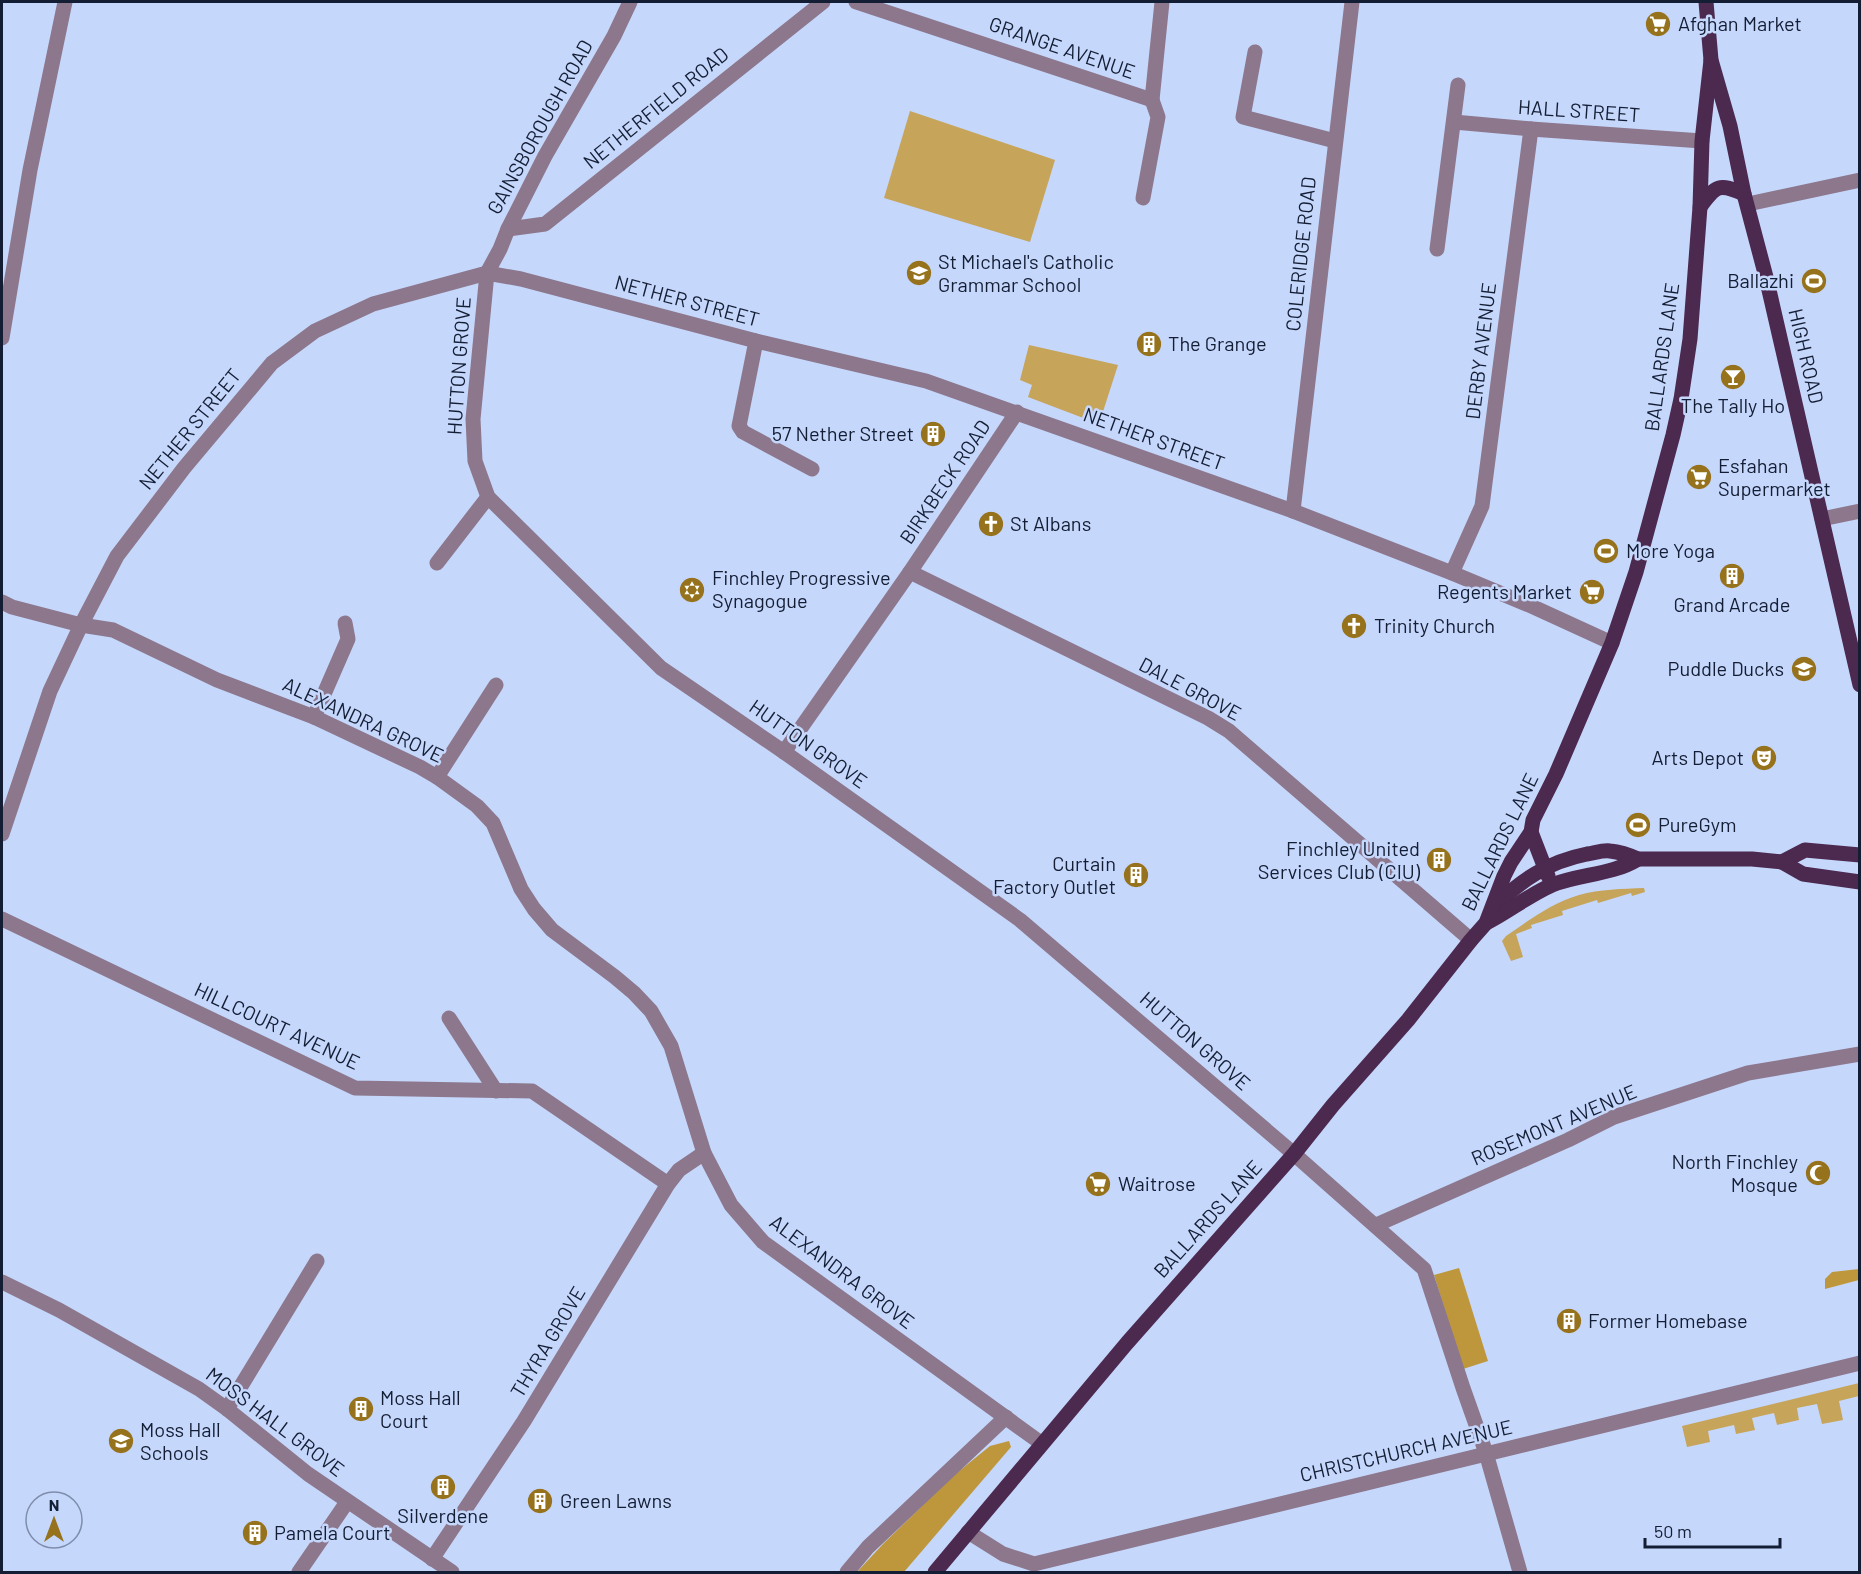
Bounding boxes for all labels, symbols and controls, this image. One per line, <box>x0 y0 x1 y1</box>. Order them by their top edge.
supermarket icon: Afghan Market <box>1643 9 1673 39</box>
street label: GRANGE AVENUE <box>986 11 1138 83</box>
place label: Afghan Market <box>1678 11 1802 35</box>
street label: GAINSBOROUGH ROAD <box>481 35 597 218</box>
street label: NETHERFIELD ROAD <box>578 41 733 173</box>
street label: HALL STREET <box>1517 94 1641 126</box>
street label: COLERIDGE ROAD <box>1280 175 1320 332</box>
place label: St Michael's Catholic Grammar School <box>938 249 1114 296</box>
school or university icon: St Michael's Catholic Grammar School <box>904 258 934 288</box>
sports icon: Ballazhi <box>1799 266 1829 296</box>
place label: Ballazhi <box>1727 268 1794 292</box>
street label: NETHER STREET <box>612 269 762 331</box>
street label: DERBY AVENUE <box>1460 281 1500 421</box>
street label: BALLARDS LANE <box>1639 281 1683 433</box>
street label: HUTTON GROVE <box>441 296 475 436</box>
street label: HIGH ROAD <box>1784 306 1830 406</box>
building icon: The Grange <box>1134 329 1164 359</box>
place label: The Grange <box>1168 331 1267 355</box>
bar icon: The Tally Ho <box>1718 362 1748 392</box>
street label: NETHER STREET <box>133 363 245 494</box>
place label: The Tally Ho <box>1681 393 1785 417</box>
street label: NETHER STREET <box>1080 401 1228 475</box>
street label: BIRKBECK ROAD <box>894 415 994 548</box>
building icon: 57 Nether Street <box>918 419 948 449</box>
place label: 57 Nether Street <box>772 421 914 445</box>
place label: Esfahan Supermarket <box>1718 453 1831 500</box>
supermarket icon: Esfahan Supermarket <box>1684 462 1714 492</box>
church icon: St Albans <box>976 509 1006 539</box>
place label: St Albans <box>1010 511 1091 535</box>
sports icon: More Yoga <box>1591 536 1621 566</box>
place label: More Yoga <box>1626 538 1715 562</box>
building icon: Grand Arcade <box>1717 561 1747 591</box>
place label: Finchley Progressive Synagogue <box>712 565 891 612</box>
synagogue icon: Finchley Progressive Synagogue <box>677 575 707 605</box>
supermarket icon: Regents Market <box>1577 577 1607 607</box>
place label: Regents Market <box>1437 579 1572 603</box>
place label: Grand Arcade <box>1674 592 1790 616</box>
church icon: Trinity Church <box>1339 611 1369 641</box>
place label: Trinity Church <box>1374 613 1495 637</box>
street label: DALE GROVE <box>1135 651 1246 725</box>
school or university icon: Puddle Ducks <box>1789 654 1819 684</box>
place label: Puddle Ducks <box>1668 656 1784 680</box>
street label: ALEXANDRA GROVE <box>279 671 448 767</box>
street label: HUTTON GROVE <box>745 694 872 793</box>
theatre icon: Arts Depot <box>1749 743 1779 773</box>
place label: Arts Depot <box>1651 745 1744 769</box>
street label: BALLARDS LANE <box>1455 769 1543 914</box>
sports icon: PureGym <box>1623 810 1653 840</box>
place label: PureGym <box>1658 812 1736 836</box>
place label: Finchley United Services Club (CIU) <box>1258 836 1421 883</box>
building icon: Finchley United Services Club (CIU) <box>1424 845 1454 875</box>
place label: Curtain Factory Outlet <box>993 851 1116 898</box>
building icon: Curtain Factory Outlet <box>1121 860 1151 890</box>
street label: HILLCOURT AVENUE <box>191 976 364 1074</box>
street label: HUTTON GROVE <box>1136 986 1256 1095</box>
street label: ROSEMONT AVENUE <box>1467 1078 1640 1170</box>
place label: North Finchley Mosque <box>1671 1149 1798 1196</box>
street label: BALLARDS LANE <box>1148 1155 1266 1282</box>
mosque icon: North Finchley Mosque <box>1803 1158 1833 1188</box>
supermarket icon: Waitrose <box>1083 1169 1113 1199</box>
place label: Waitrose <box>1118 1171 1196 1195</box>
street label: ALEXANDRA GROVE <box>766 1209 920 1333</box>
street label: THYRA GROVE <box>505 1282 590 1401</box>
building icon: Former Homebase <box>1554 1306 1584 1336</box>
place label: Former Homebase <box>1588 1308 1748 1332</box>
street label: MOSS HALL GROVE <box>202 1361 349 1481</box>
place label: Moss Hall Court <box>380 1385 461 1432</box>
building icon: Moss Hall Court <box>346 1394 376 1424</box>
street label: CHRISTCHURCH AVENUE <box>1297 1414 1514 1486</box>
place label: Moss Hall Schools <box>140 1417 221 1464</box>
school or university icon: Moss Hall Schools <box>106 1426 136 1456</box>
building icon: Silverdene <box>428 1472 458 1502</box>
building icon: Green Lawns <box>525 1486 555 1516</box>
place label: Green Lawns <box>560 1488 672 1512</box>
north arrow <box>24 1490 84 1550</box>
text: N <box>49 1495 59 1514</box>
place label: Silverdene <box>397 1503 489 1527</box>
scale bar <box>1645 1511 1780 1549</box>
building icon: Pamela Court <box>240 1518 270 1548</box>
place label: Pamela Court <box>274 1520 390 1544</box>
text: 50 m <box>1654 1520 1692 1542</box>

